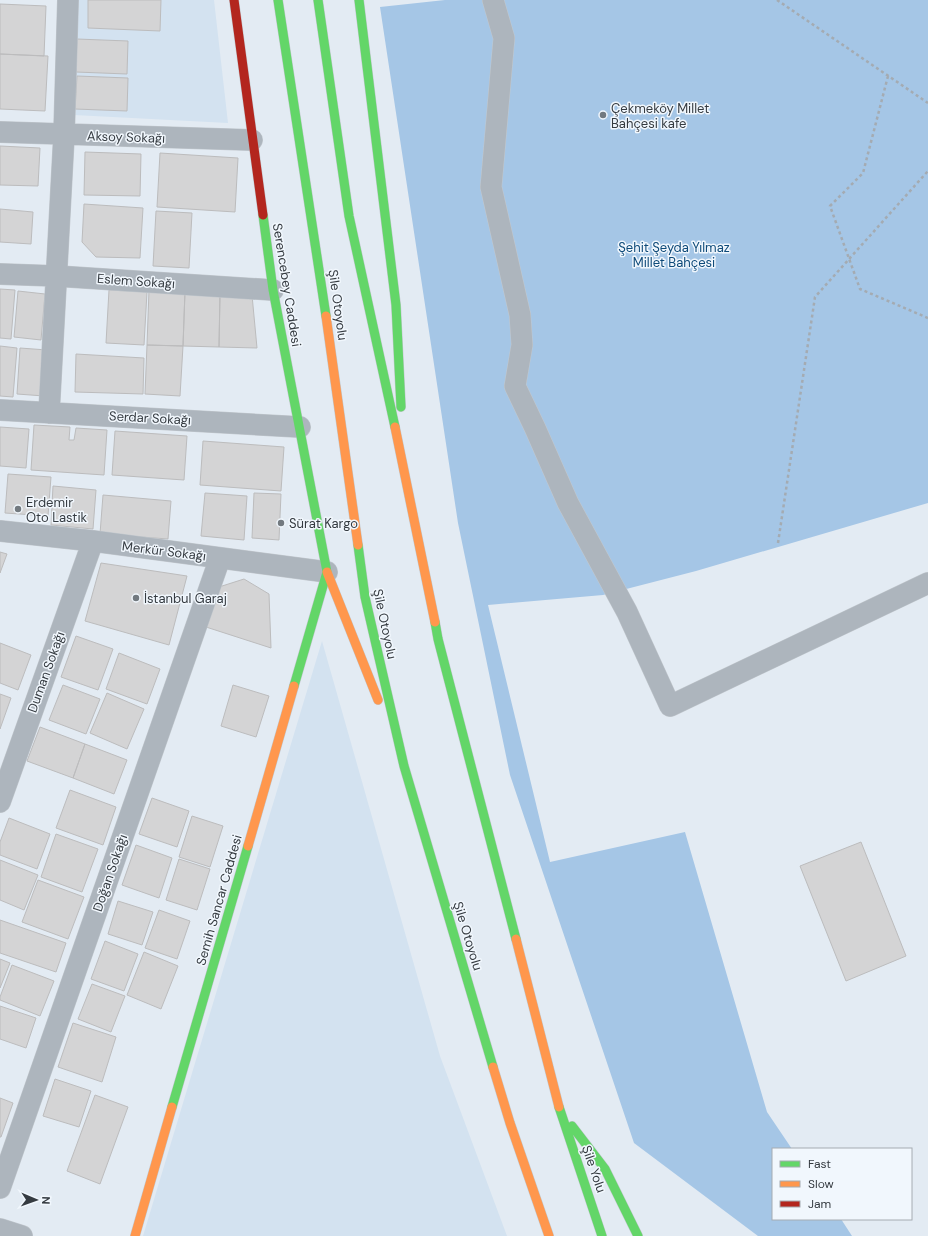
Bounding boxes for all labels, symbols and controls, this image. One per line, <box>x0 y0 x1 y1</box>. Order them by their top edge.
place label: Çekmeköy Millet Bahçesi kafe <box>611 100 709 132</box>
marker: Çekmeköy Millet Bahçesi kafe <box>598 110 608 120</box>
street label: Aksoy Sokağı <box>87 127 165 147</box>
street label: Serencebey Caddesi <box>269 222 305 348</box>
park label: Şehit Şeyda Yılmaz Millet Bahçesi <box>618 239 730 271</box>
street label: Şile Otoyolu <box>325 269 351 341</box>
street label: Eslem Sokağı <box>96 270 176 292</box>
street label: Serdar Sokağı <box>109 407 191 429</box>
place label: Erdemir Oto Lastik <box>26 494 88 526</box>
marker: Erdemir Oto Lastik <box>13 504 23 514</box>
place label: Sürat Kargo <box>289 515 358 532</box>
marker: Sürat Kargo <box>276 518 286 528</box>
street label: Merkür Sokağı <box>121 537 207 565</box>
street label: Şile Otoyolu <box>369 587 401 661</box>
place label: İstanbul Garaj <box>144 590 227 607</box>
marker: İstanbul Garaj <box>131 593 141 603</box>
street label: Duman Sokağı <box>23 629 69 715</box>
street label: Doğan Sokağı <box>89 832 131 914</box>
street label: Semih Sancar Caddesi <box>192 833 246 967</box>
street label: Şile Otoyolu <box>449 899 487 973</box>
street label: Şile Yolu <box>578 1143 610 1195</box>
legend <box>772 1148 912 1220</box>
text: Fast <box>808 1156 831 1172</box>
text: Slow <box>808 1176 834 1192</box>
north arrow <box>16 1180 56 1220</box>
text: N <box>39 1196 53 1205</box>
text: Jam <box>808 1196 831 1212</box>

